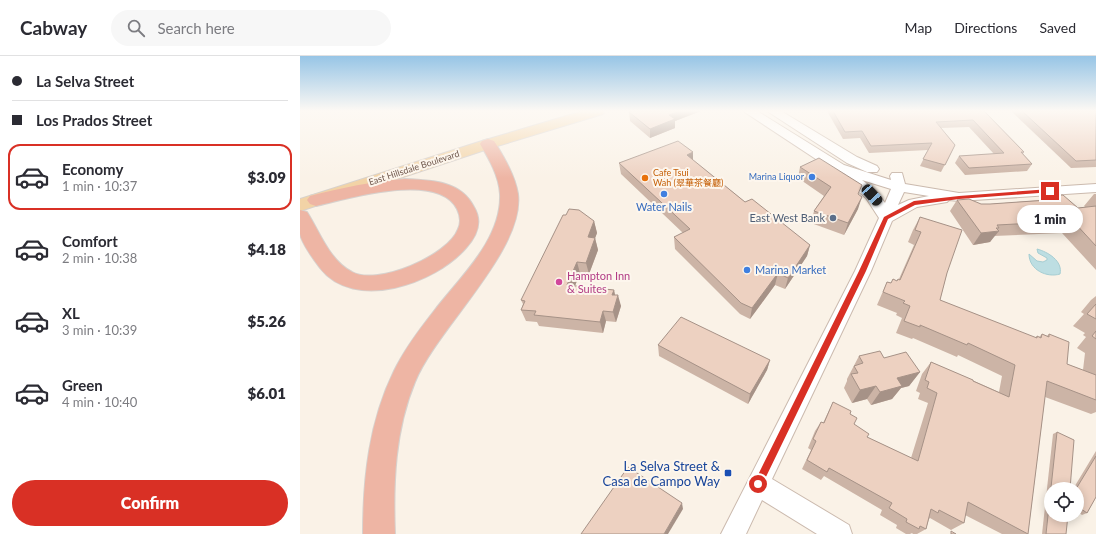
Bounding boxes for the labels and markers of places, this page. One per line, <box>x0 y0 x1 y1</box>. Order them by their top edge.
place label: Cafe Tsui Wah (翠華茶餐廳) <box>653 167 723 188</box>
place label: Marina Liquor <box>749 171 805 182</box>
marker: Marina Liquor <box>807 172 817 182</box>
marker: Cafe Tsui Wah (翠華茶餐廳) <box>640 173 650 183</box>
marker: Water Nails <box>659 189 669 199</box>
place label: Water Nails <box>636 200 692 213</box>
place label: East West Bank <box>750 211 825 224</box>
marker: East West Bank <box>828 213 838 223</box>
place label: Marina Market <box>755 263 826 276</box>
marker: Marina Market <box>742 265 752 275</box>
place label: Hampton Inn & Suites <box>567 269 630 295</box>
marker: Hampton Inn & Suites <box>554 277 564 287</box>
place label: La Selva Street & Casa de Campo Way <box>603 458 721 489</box>
marker: La Selva Street & Casa de Campo Way <box>723 468 733 478</box>

